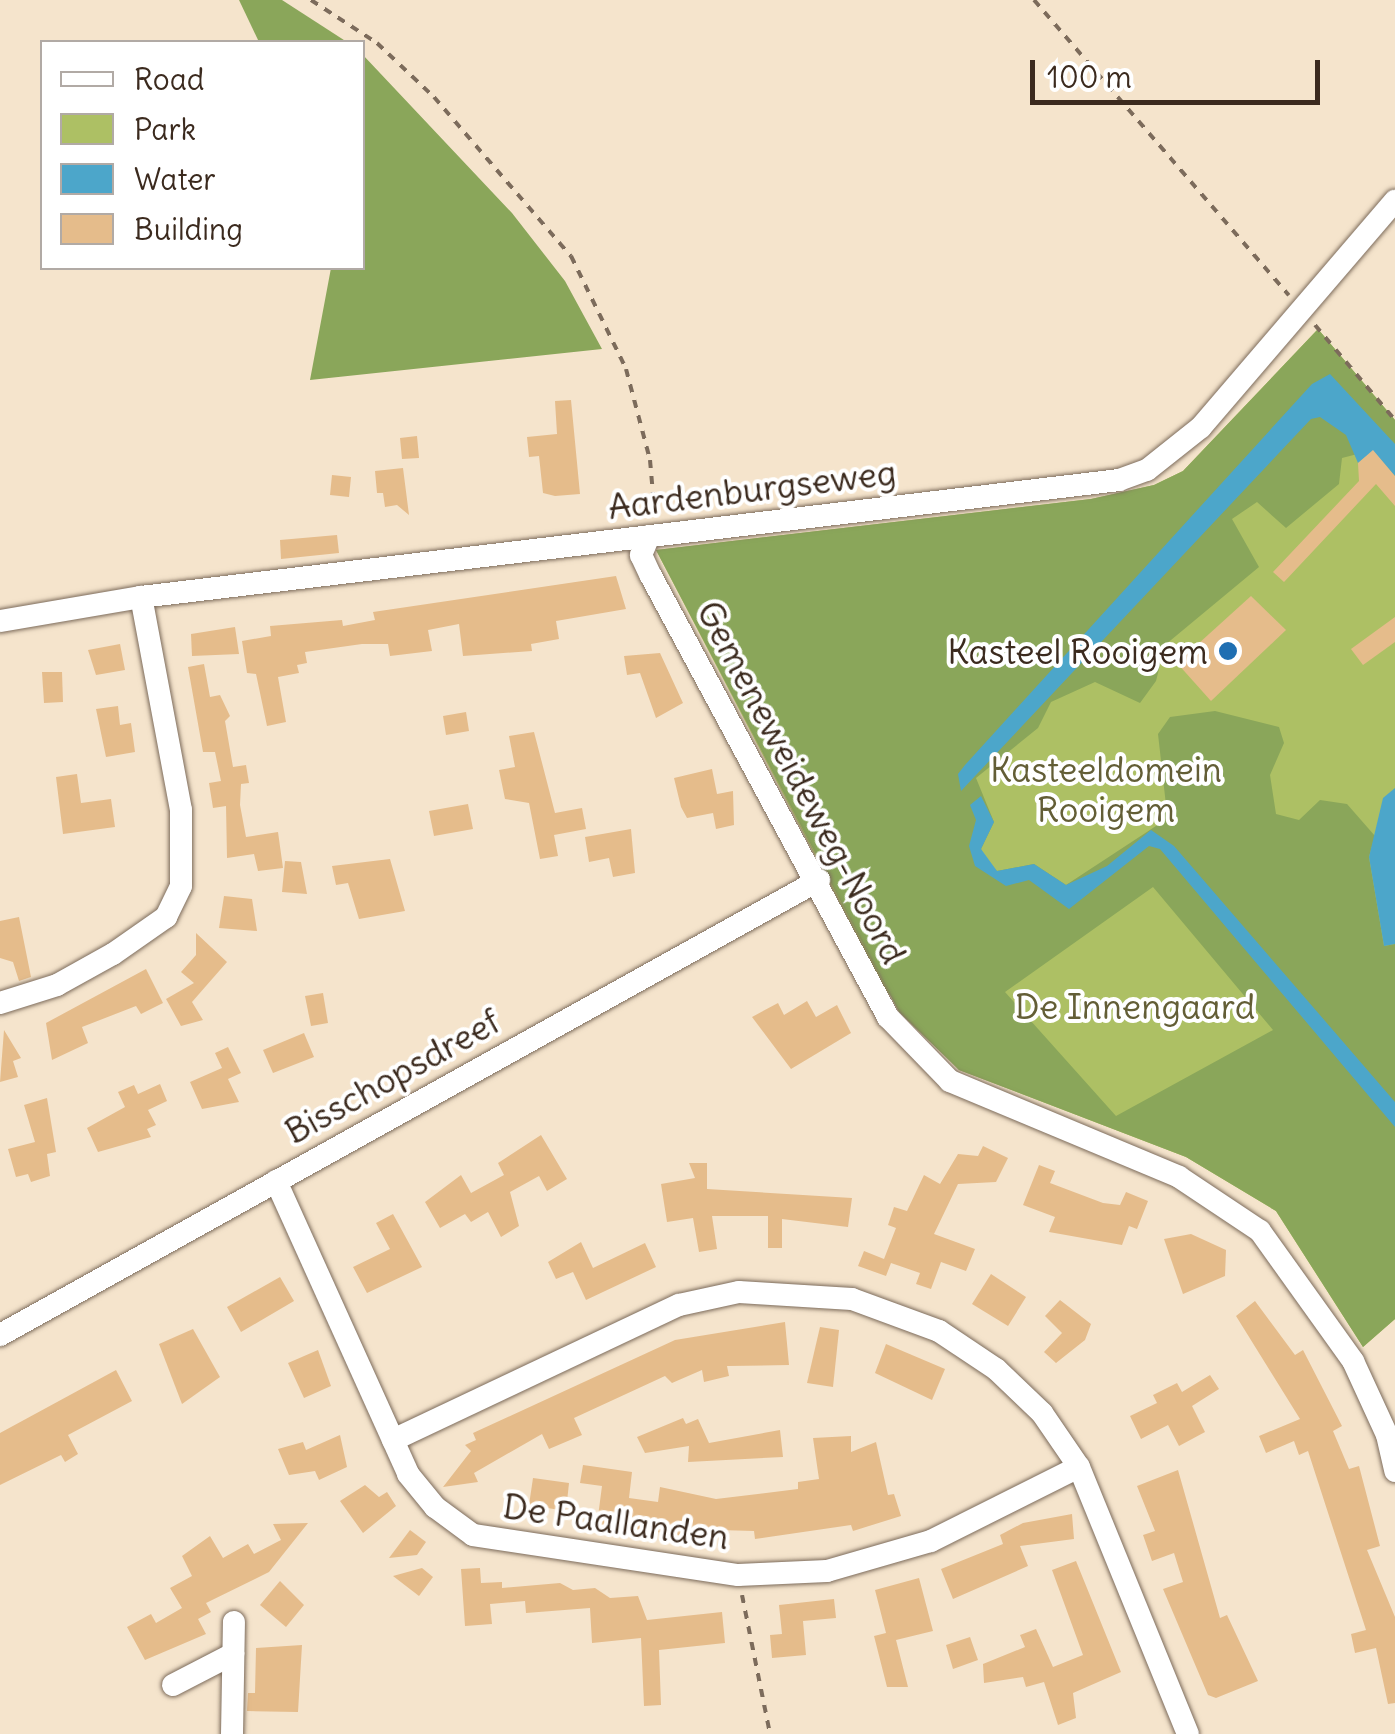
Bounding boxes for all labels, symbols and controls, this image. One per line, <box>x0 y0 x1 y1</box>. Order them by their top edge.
legend <box>40 40 365 270</box>
scale bar <box>1035 40 1325 102</box>
text: 100 m <box>1047 58 1132 96</box>
text: Road <box>134 60 204 98</box>
text: Park <box>134 110 196 148</box>
text: Water <box>134 160 216 198</box>
text: Building <box>134 210 243 248</box>
street label: Aardenburgseweg <box>606 450 898 528</box>
street label: Gemeneweideweg-Noord <box>688 594 916 970</box>
place label: Kasteel Rooigem <box>947 630 1208 672</box>
marker: Kasteel Rooigem <box>1217 640 1239 662</box>
park label: Kasteeldomein Rooigem <box>990 748 1222 830</box>
park label: De Innengaard <box>1015 985 1255 1027</box>
street label: Bisschopsdreef <box>277 1000 507 1152</box>
street label: De Paallanden <box>500 1484 732 1558</box>

